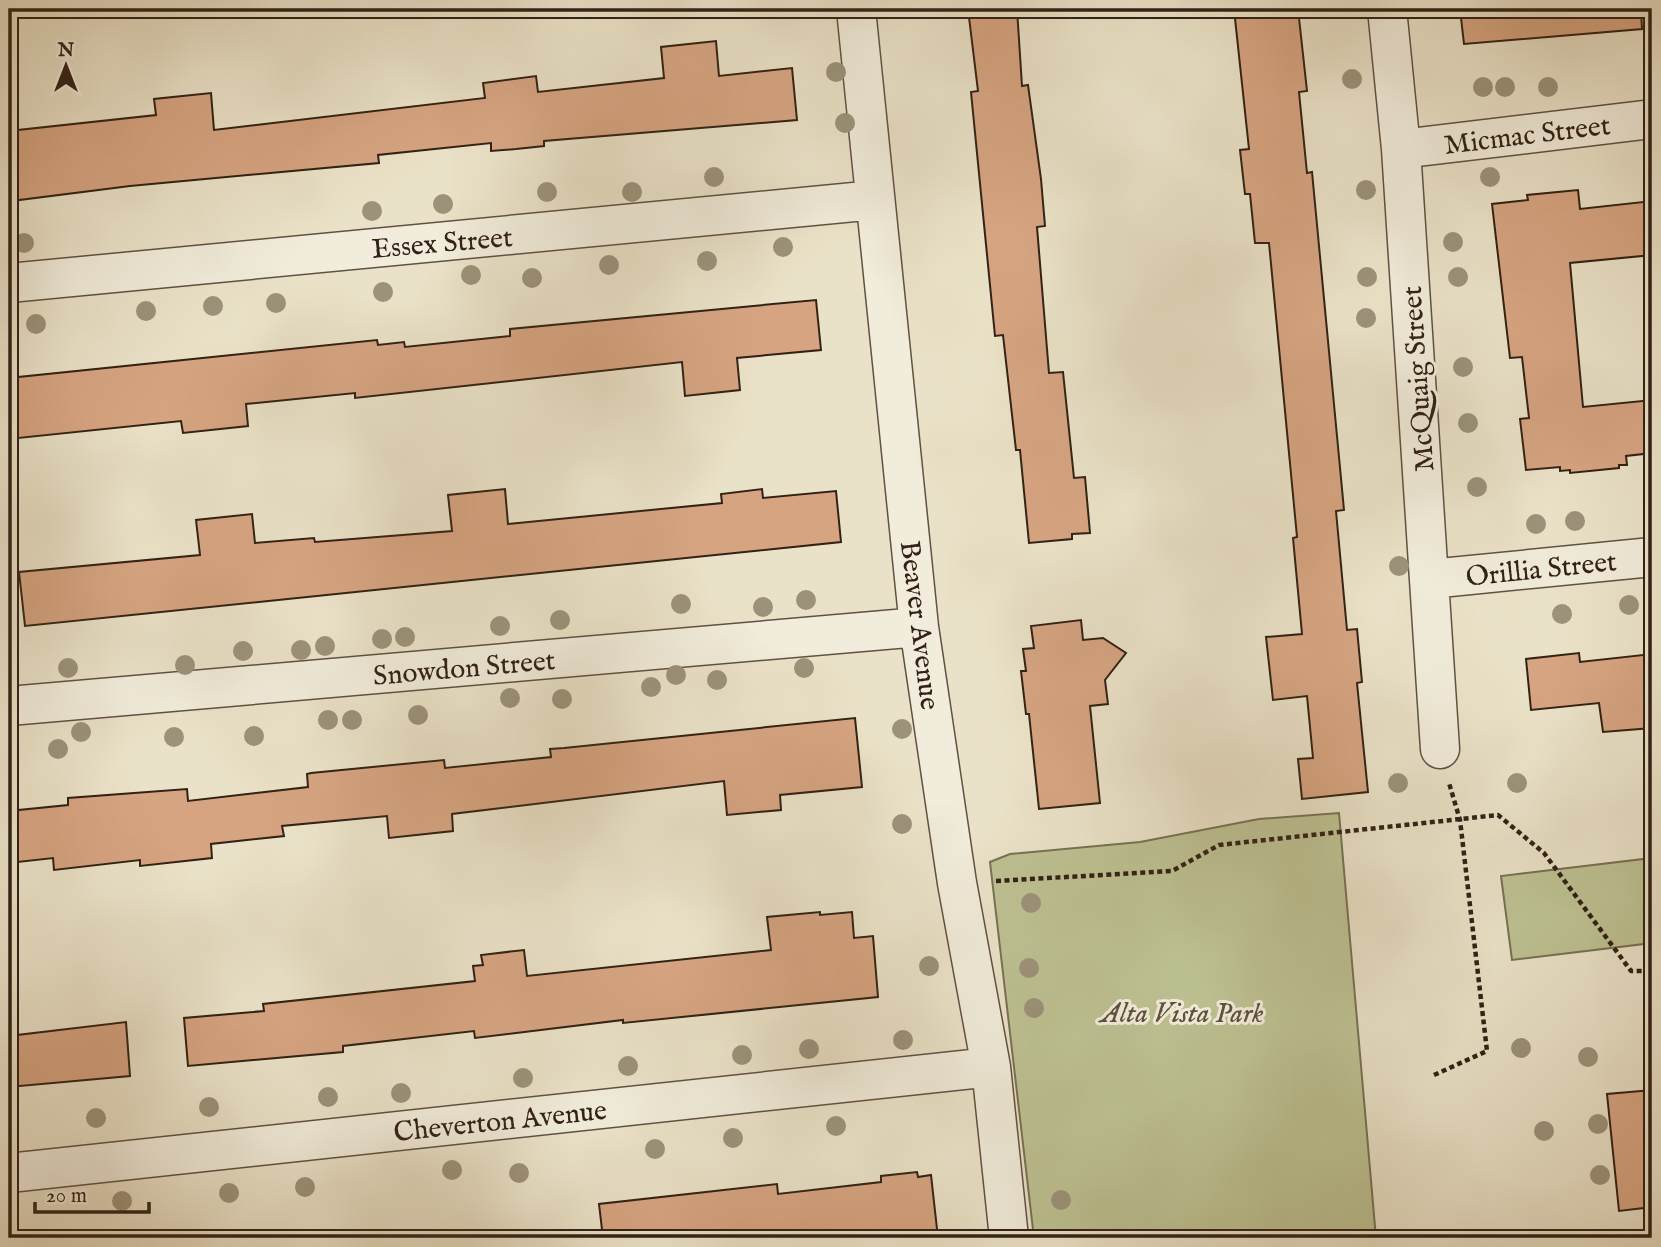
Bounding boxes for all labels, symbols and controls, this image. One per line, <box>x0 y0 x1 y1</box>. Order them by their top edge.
north arrow <box>32 32 102 102</box>
text: N <box>57 39 75 63</box>
street label: Micmac Street <box>1442 109 1613 164</box>
street label: Essex Street <box>370 221 514 268</box>
street label: McQuaig Street <box>1396 284 1443 473</box>
street label: Beaver Avenue <box>891 539 946 712</box>
street label: Orillia Street <box>1464 545 1619 596</box>
street label: Snowdon Street <box>372 644 557 695</box>
park label: Alta Vista Park <box>1097 997 1264 1032</box>
street label: Cheverton Avenue <box>392 1094 609 1151</box>
scale bar <box>35 1170 149 1214</box>
text: 20 m <box>46 1183 87 1210</box>

